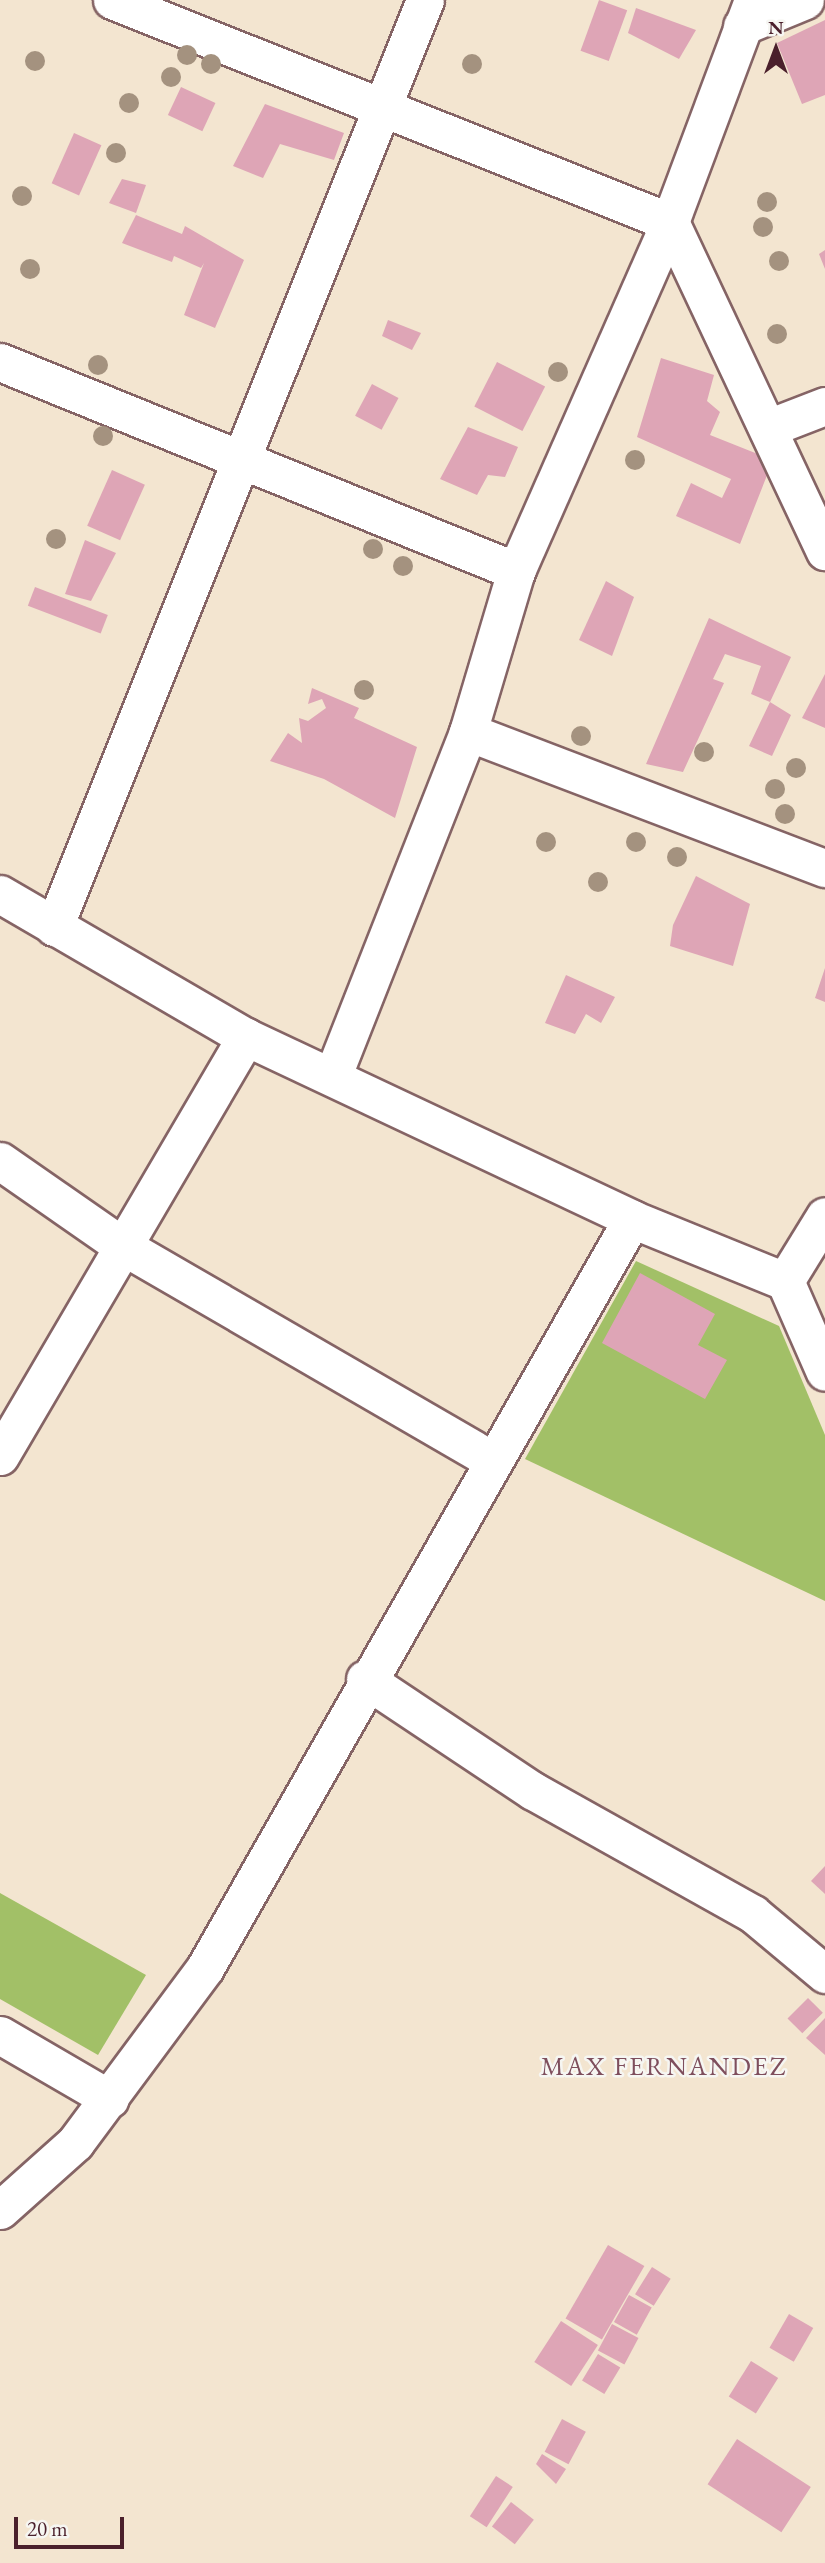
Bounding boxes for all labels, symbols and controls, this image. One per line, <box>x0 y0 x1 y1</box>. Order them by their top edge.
north arrow <box>741 14 811 84</box>
text: N <box>768 15 784 40</box>
district label: MAX FERNANDEZ <box>542 2051 786 2083</box>
scale bar <box>18 2504 128 2548</box>
text: 20 m <box>27 2515 68 2542</box>

